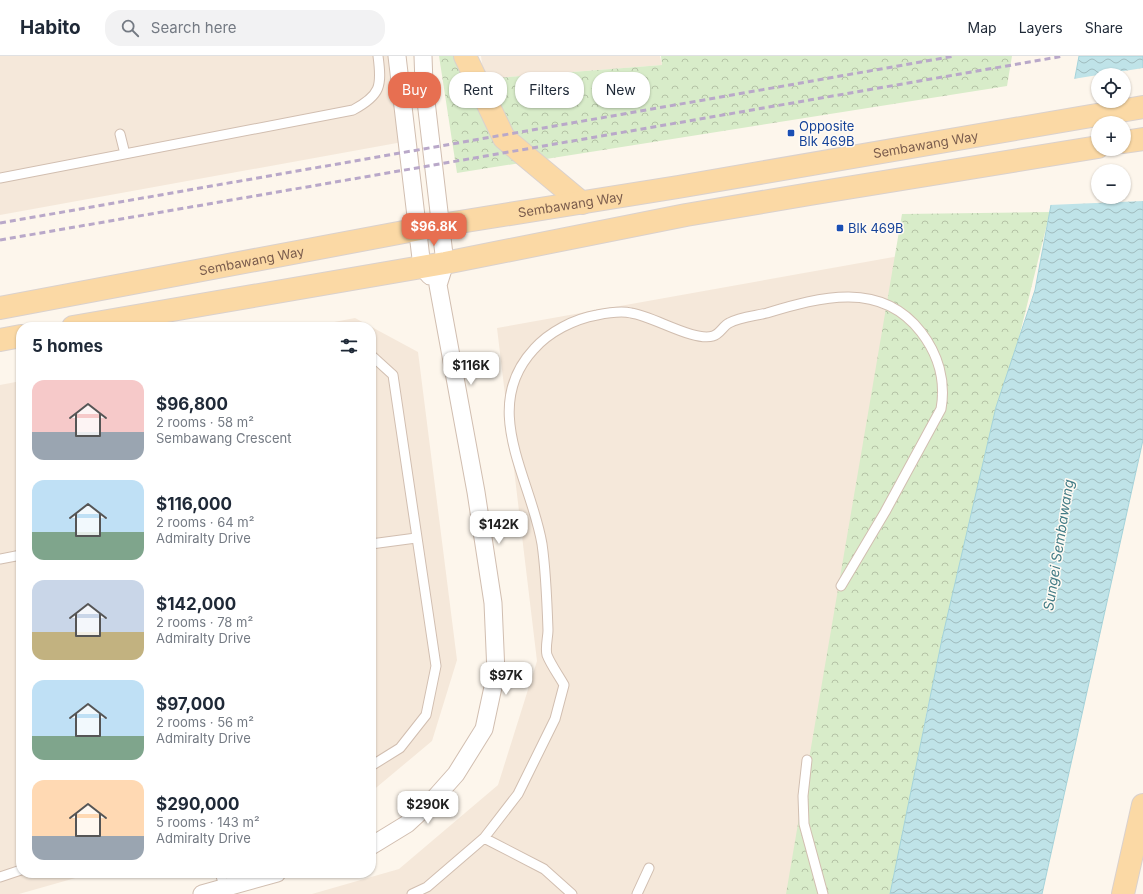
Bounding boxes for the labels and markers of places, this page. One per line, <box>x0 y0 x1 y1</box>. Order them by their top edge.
place label: Opposite Blk 469B <box>799 118 854 149</box>
marker: Opposite Blk 469B <box>786 128 796 138</box>
pin: $96.8K <box>401 213 467 247</box>
place label: Blk 469B <box>848 220 903 236</box>
marker: Blk 469B <box>835 223 845 233</box>
pin: $116K <box>443 352 499 386</box>
pin: $142K <box>471 511 527 545</box>
pin: $97K <box>482 662 530 696</box>
pin: $290K <box>400 791 456 825</box>

